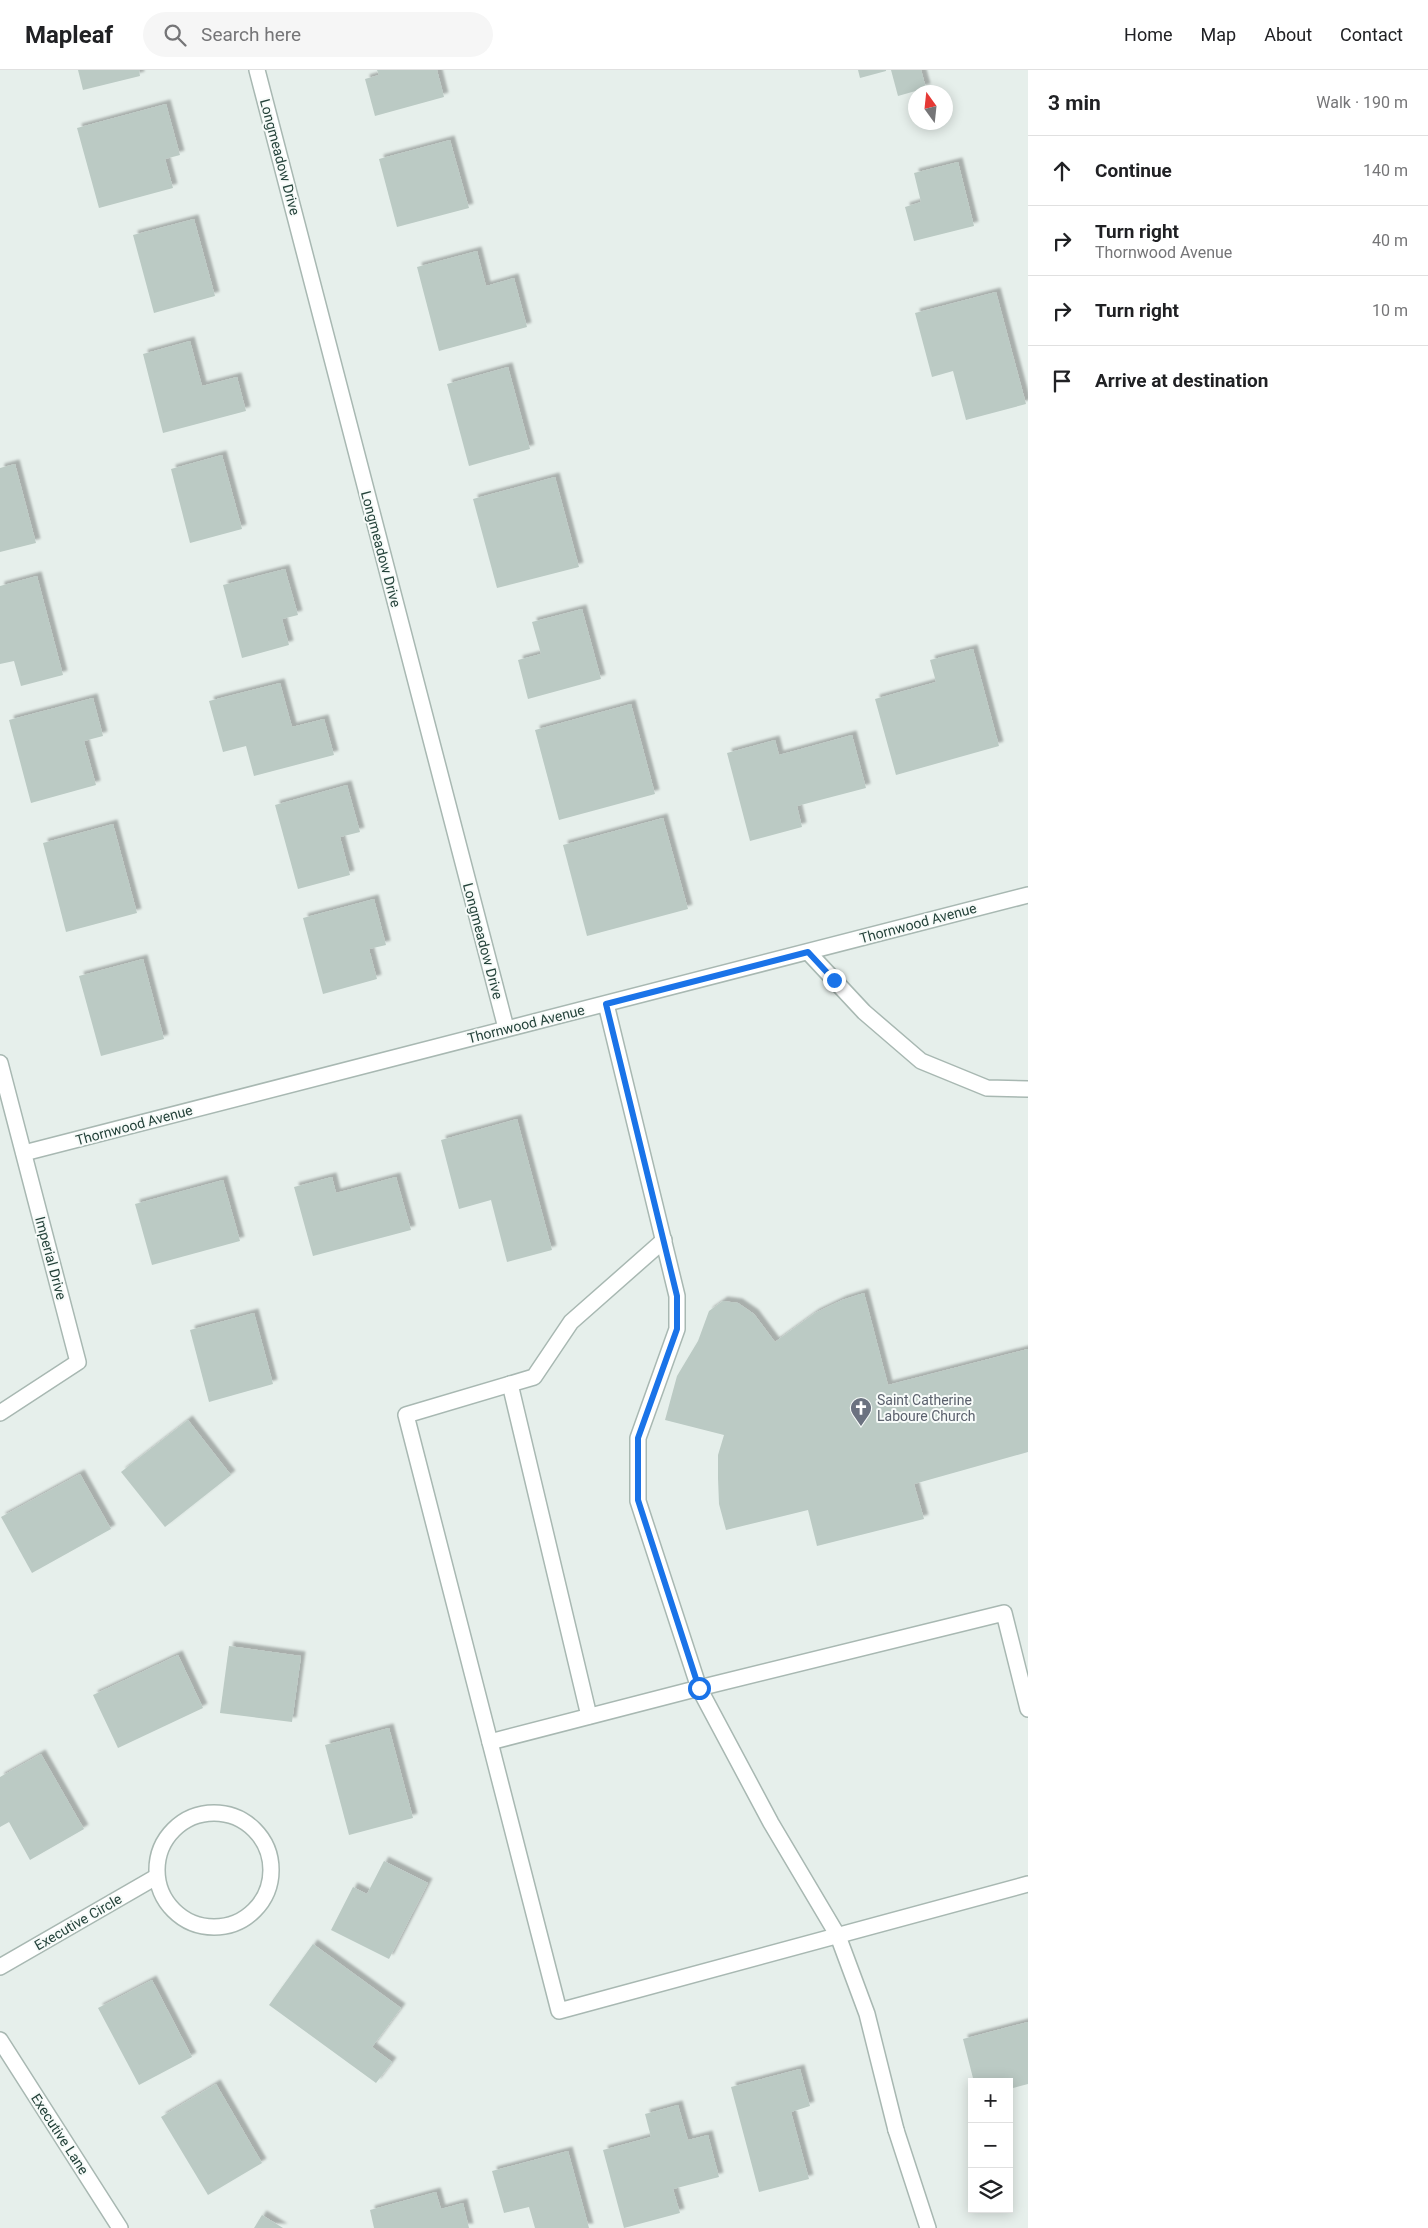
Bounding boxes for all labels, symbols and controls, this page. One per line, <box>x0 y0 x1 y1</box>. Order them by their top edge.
search box <box>143 12 493 57</box>
text: Mapleaf <box>25 21 113 49</box>
icon: search <box>161 21 189 49</box>
text: Search here <box>201 23 301 46</box>
text: Home <box>1124 24 1173 45</box>
text: Map <box>1201 24 1236 45</box>
text: About <box>1264 24 1312 45</box>
text: Contact <box>1340 24 1403 45</box>
north arrow <box>908 85 953 130</box>
text: 3 min <box>1048 91 1101 115</box>
text: Walk · 190 m <box>1316 93 1408 112</box>
street label: Longmeadow Drive <box>257 97 303 217</box>
icon: ahead <box>1048 157 1076 185</box>
text: Continue <box>1095 159 1172 182</box>
text: 140 m <box>1363 161 1408 180</box>
text: Turn right <box>1095 220 1179 243</box>
icon: right <box>1048 227 1076 255</box>
text: 40 m <box>1372 231 1408 250</box>
text: Thornwood Avenue <box>1095 243 1232 262</box>
icon: right <box>1048 297 1076 325</box>
text: Turn right <box>1095 299 1179 322</box>
text: 10 m <box>1372 301 1408 320</box>
icon: arrive <box>1048 367 1076 395</box>
text: Arrive at destination <box>1095 369 1268 392</box>
street label: Longmeadow Drive <box>358 489 404 609</box>
street label: Longmeadow Drive <box>460 881 506 1001</box>
street label: Thornwood Avenue <box>858 900 978 946</box>
route end <box>823 969 846 992</box>
street label: Thornwood Avenue <box>466 1002 586 1046</box>
street label: Thornwood Avenue <box>74 1102 194 1148</box>
street label: Imperial Drive <box>32 1215 70 1301</box>
place label: Saint Catherine Laboure Church <box>877 1392 975 1424</box>
church icon: Saint Catherine Laboure Church <box>849 1396 873 1427</box>
route start <box>688 1677 711 1700</box>
street label: Executive Circle <box>32 1891 124 1953</box>
map controls <box>968 2078 1013 2213</box>
button: + <box>968 2078 1013 2123</box>
street label: Executive Lane <box>28 2091 92 2177</box>
button: − <box>968 2123 1013 2168</box>
button: layers <box>968 2168 1013 2213</box>

